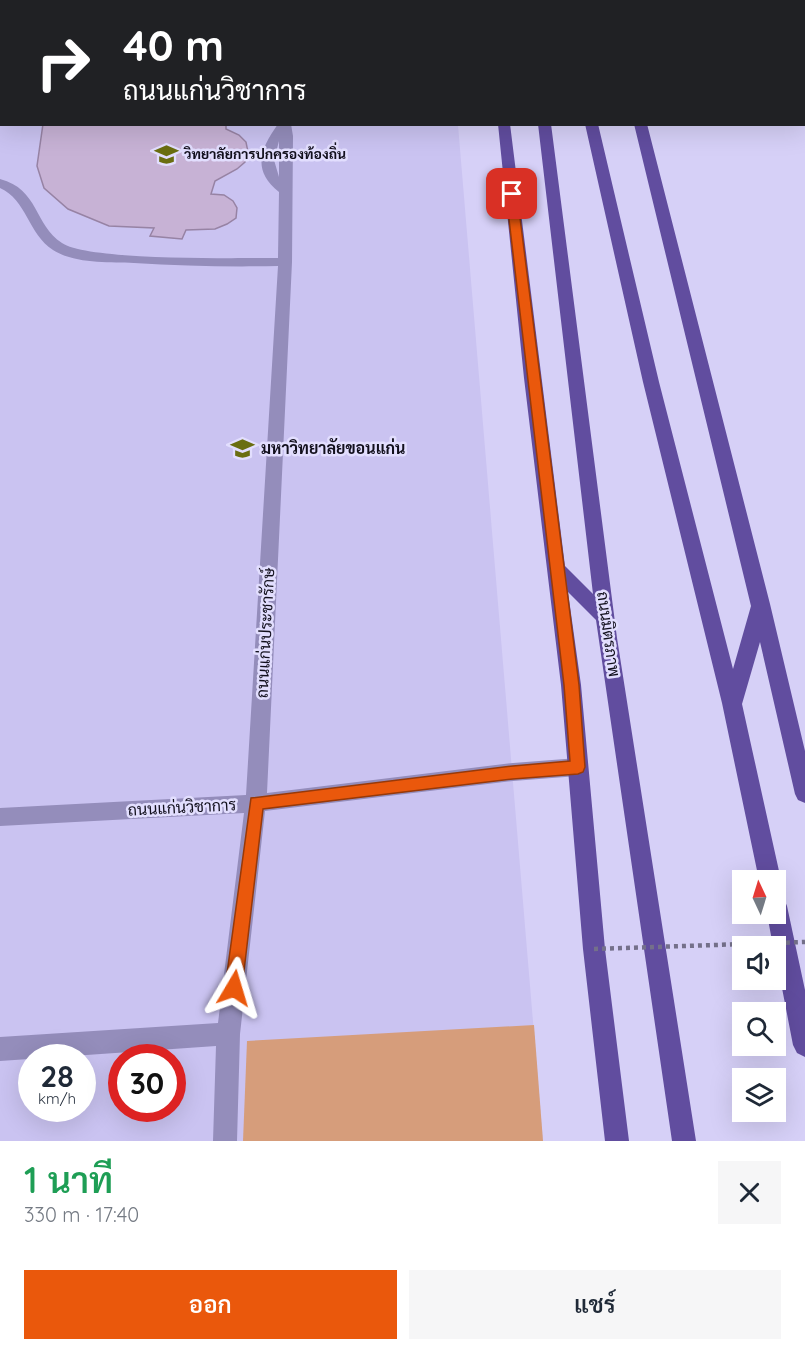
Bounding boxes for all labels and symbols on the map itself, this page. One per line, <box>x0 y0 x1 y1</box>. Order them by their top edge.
school or university icon: วิทยาลัยการปกครองท้องถิ่น <box>153 141 179 167</box>
place label: วิทยาลัยการปกครองท้องถิ่น <box>183 142 346 163</box>
pin <box>486 168 537 219</box>
school or university icon: มหาวิทยาลัยขอนแก่น <box>230 435 256 461</box>
place label: มหาวิทยาลัยขอนแก่น <box>261 438 405 458</box>
street label: ถนนแก่นประชารักษ์ <box>250 567 278 699</box>
street label: ถนนมิตรภาพ <box>593 590 625 678</box>
street label: ถนนแก่นวิชาการ <box>127 794 237 820</box>
north arrow <box>732 870 786 924</box>
position arrow <box>202 956 266 1020</box>
speed limit sign: 30 <box>108 1044 186 1122</box>

